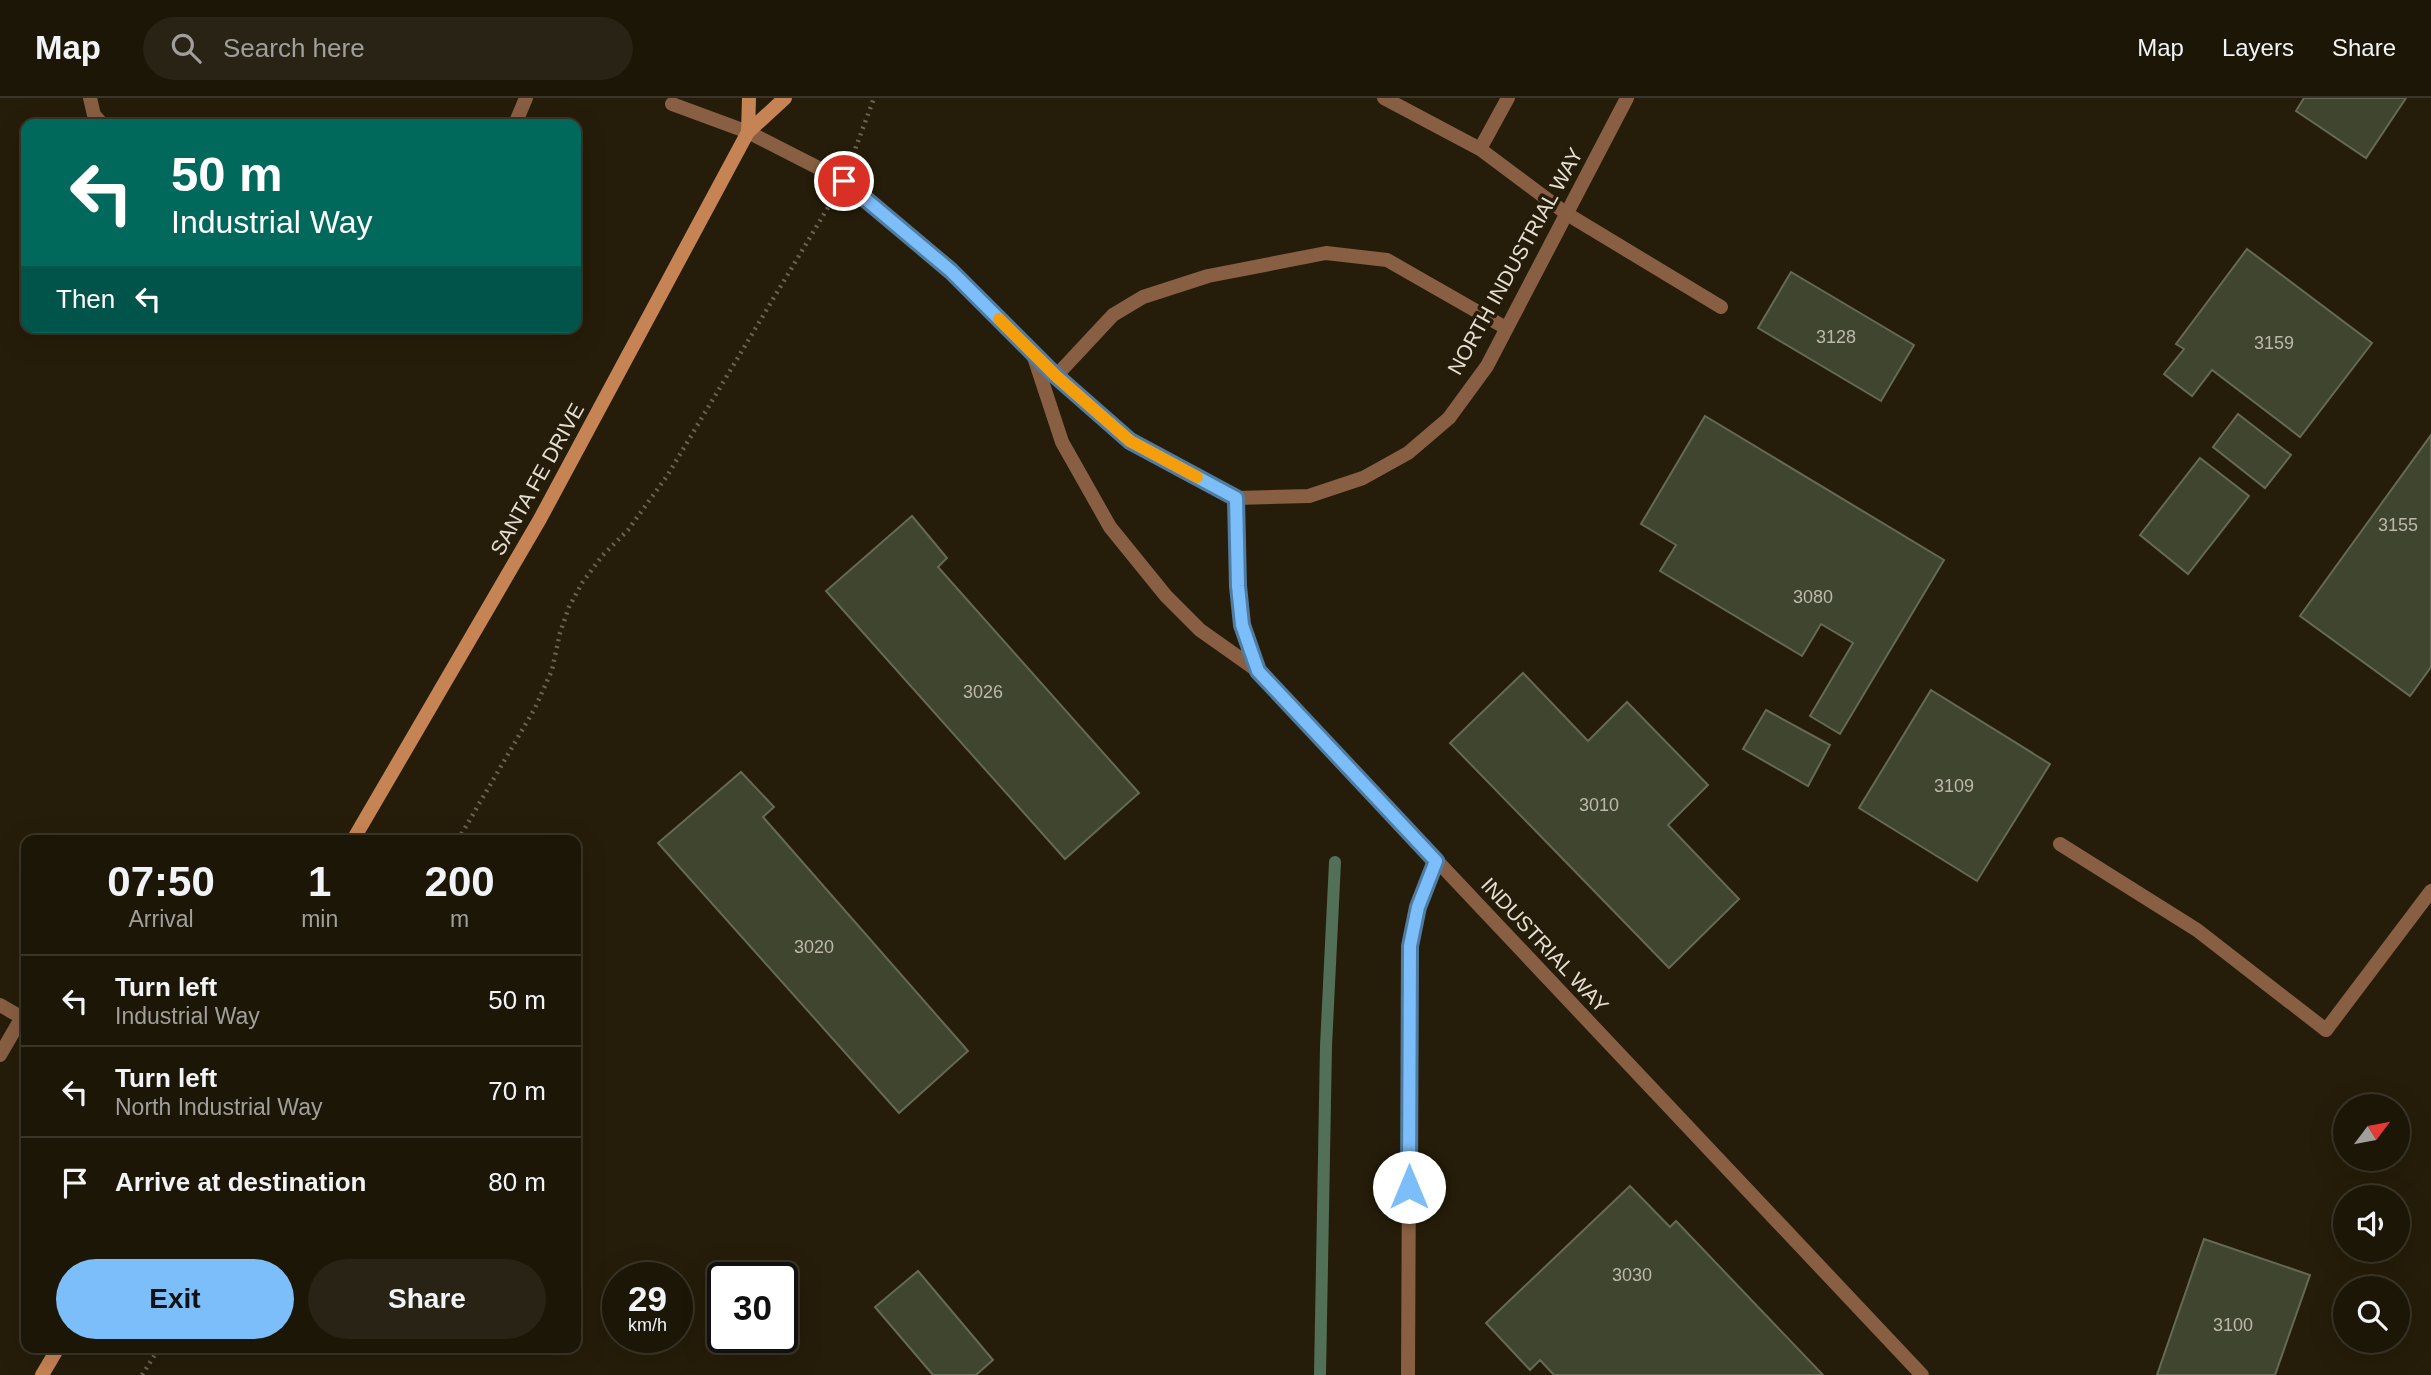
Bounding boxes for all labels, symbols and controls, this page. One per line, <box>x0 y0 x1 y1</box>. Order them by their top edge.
search box <box>143 17 633 80</box>
text: Map <box>35 29 101 66</box>
icon: search <box>167 29 205 67</box>
text: Search here <box>223 33 365 63</box>
text: Map <box>2137 34 2184 61</box>
text: Layers <box>2222 34 2294 61</box>
text: Share <box>2332 34 2396 61</box>
street label: NORTH INDUSTRIAL WAY <box>1443 144 1587 378</box>
icon: left <box>56 147 147 238</box>
text: 50 m <box>171 147 283 201</box>
pin <box>814 151 874 211</box>
icon: arrive <box>825 162 863 200</box>
text: Industrial Way <box>171 204 373 240</box>
icon: left <box>129 280 167 318</box>
text: Then <box>56 284 115 314</box>
house number: 3128 <box>1816 327 1856 347</box>
house number: 3159 <box>2254 333 2294 353</box>
street label: SANTA FE DRIVE <box>486 399 588 559</box>
house number: 3155 <box>2378 515 2418 535</box>
house number: 3080 <box>1793 587 1833 607</box>
house number: 3026 <box>963 682 1003 702</box>
house number: 3109 <box>1934 776 1974 796</box>
house number: 3010 <box>1579 795 1619 815</box>
text: 07:50 <box>107 858 215 905</box>
text: 1 <box>308 858 331 905</box>
text: 200 <box>425 858 495 905</box>
street label: INDUSTRIAL WAY <box>1477 873 1613 1017</box>
text: Arrival <box>128 906 194 932</box>
text: min <box>301 906 338 932</box>
text: m <box>450 906 469 932</box>
house number: 3020 <box>794 937 834 957</box>
text: Turn left <box>115 972 217 1002</box>
icon: left <box>56 982 94 1020</box>
text: 50 m <box>488 985 546 1015</box>
text: Industrial Way <box>115 1003 260 1029</box>
text: Turn left <box>115 1063 217 1093</box>
icon: left <box>56 1073 94 1111</box>
text: 70 m <box>488 1076 546 1106</box>
text: North Industrial Way <box>115 1094 323 1120</box>
north arrow <box>2333 1094 2410 1171</box>
map controls <box>2333 1094 2410 1353</box>
position arrow <box>1372 1150 1446 1224</box>
icon: arrive <box>56 1164 94 1202</box>
text: Arrive at destination <box>115 1167 366 1197</box>
text: 80 m <box>488 1167 546 1197</box>
button: sound <box>2333 1185 2410 1262</box>
button: Exit <box>56 1259 294 1339</box>
button: Share <box>308 1259 546 1339</box>
speed limit sign: 30 <box>707 1262 798 1353</box>
house number: 3030 <box>1612 1265 1652 1285</box>
button: search <box>2333 1276 2410 1353</box>
text: 29 <box>628 1279 667 1318</box>
text: km/h <box>628 1315 667 1335</box>
house number: 3100 <box>2213 1315 2253 1335</box>

